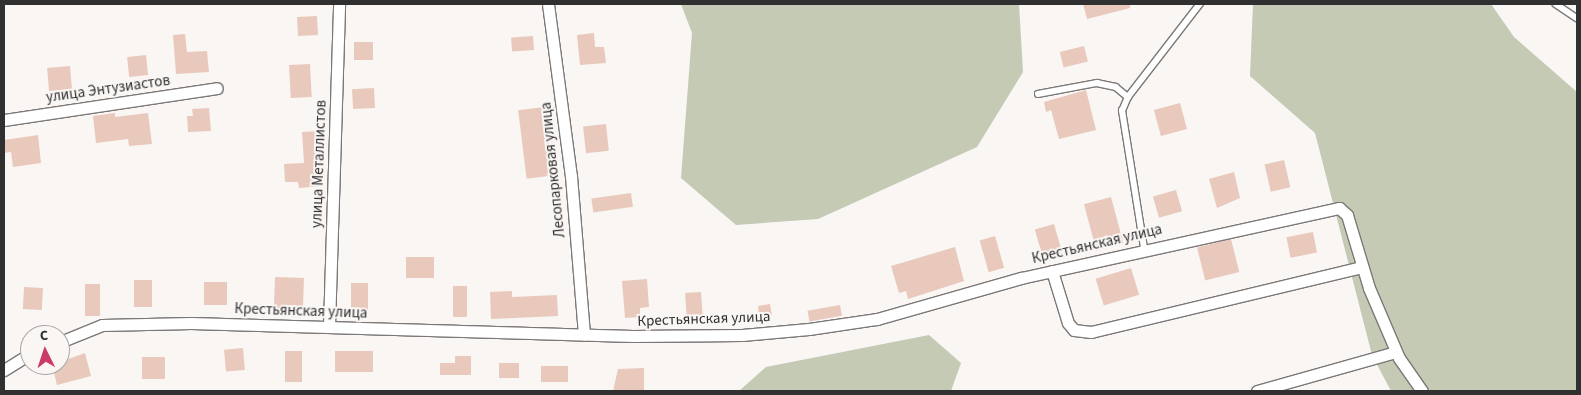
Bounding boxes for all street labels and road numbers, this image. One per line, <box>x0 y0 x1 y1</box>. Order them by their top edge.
street label: улица Энтузиастов <box>45 71 171 107</box>
street label: улица Металлистов <box>308 100 330 228</box>
street label: Лесопарковая улица <box>537 101 569 239</box>
street label: Крестьянская улица <box>1030 220 1164 268</box>
street label: Крестьянская улица <box>234 300 368 322</box>
street label: Крестьянская улица <box>637 308 771 330</box>

